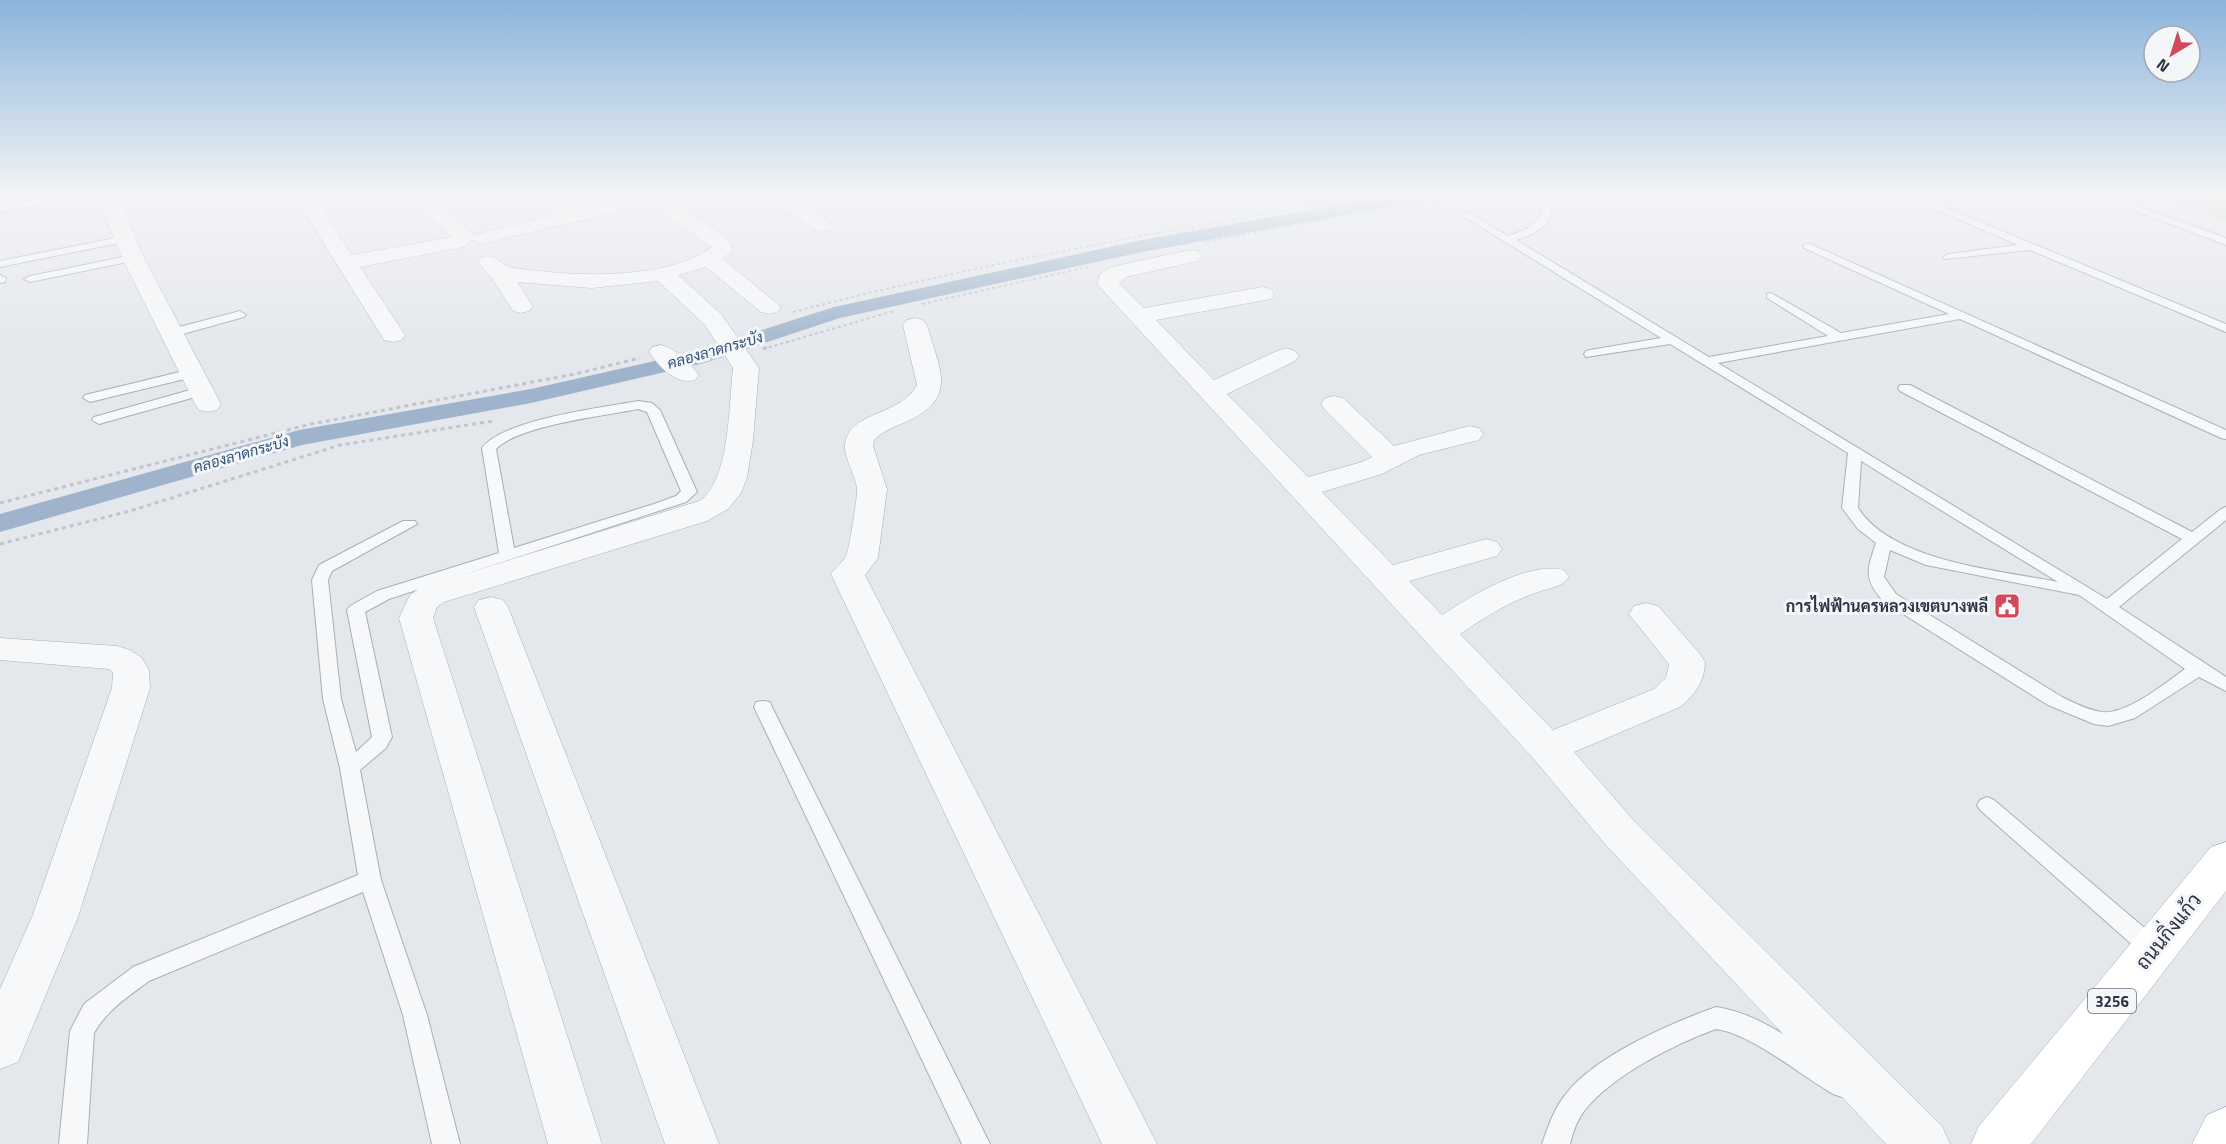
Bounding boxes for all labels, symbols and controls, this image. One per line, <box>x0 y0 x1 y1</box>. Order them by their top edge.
north arrow <box>2142 24 2202 84</box>
text: N <box>2151 53 2175 79</box>
water label: คลองลาดกระบัง <box>664 325 766 375</box>
water label: คลองลาดกระบัง <box>190 429 292 479</box>
public building icon: การไฟฟ้านครหลวงเขตบางพลี <box>1992 591 2022 621</box>
place label: การไฟฟ้านครหลวงเขตบางพลี <box>1786 594 1988 618</box>
street label: ถนนกิ่งแก้ว <box>2127 886 2209 976</box>
road number: 3256 <box>2088 989 2136 1013</box>

